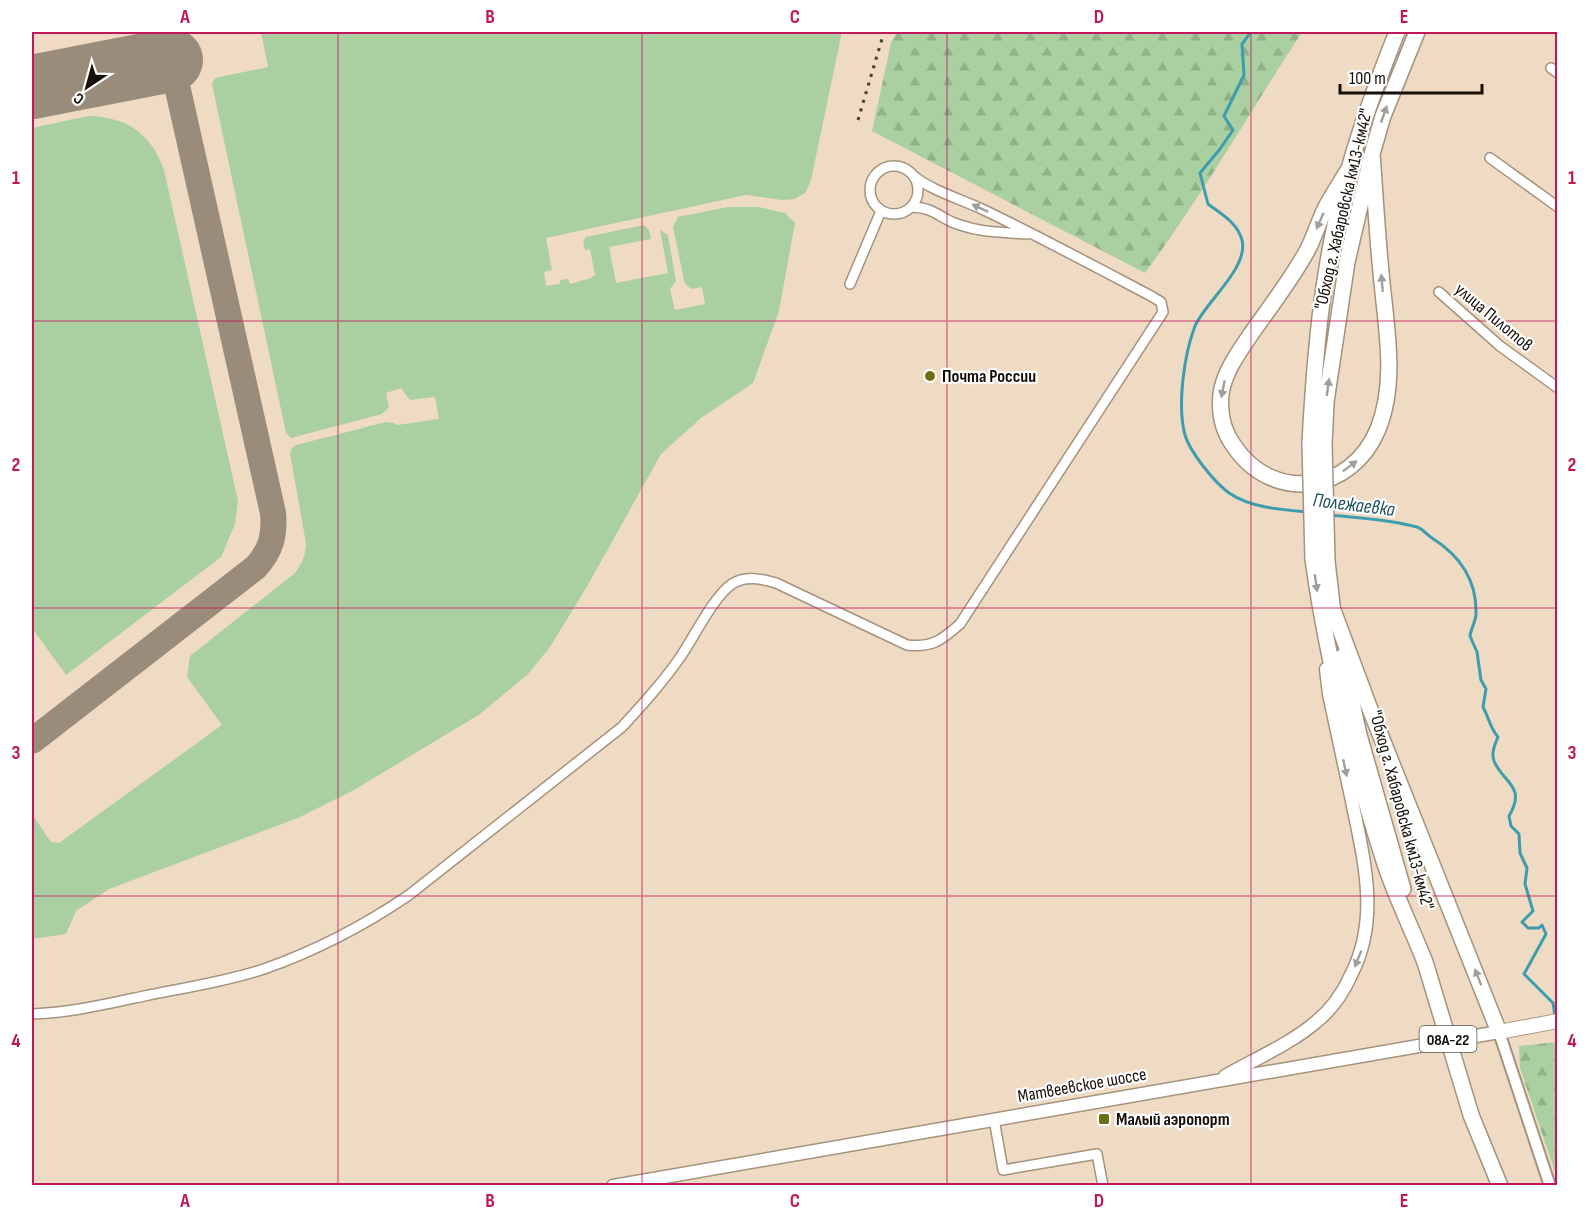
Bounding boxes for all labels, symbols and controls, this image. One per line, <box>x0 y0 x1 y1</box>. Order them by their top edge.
text: A <box>179 5 190 29</box>
text: B <box>485 5 495 29</box>
text: C <box>790 5 800 29</box>
text: D <box>1094 5 1104 29</box>
text: E <box>1400 5 1408 29</box>
north arrow <box>57 57 117 117</box>
scale bar <box>1340 57 1482 95</box>
text: 100 m <box>1349 68 1386 89</box>
text: С <box>70 88 88 108</box>
one-way arrow <box>1380 105 1390 123</box>
street label: "Обход г. Хабаровска км13-км42" <box>1310 107 1377 312</box>
text: 1 <box>12 166 20 190</box>
text: 1 <box>1568 166 1576 190</box>
one-way arrow <box>971 204 988 213</box>
one-way arrow <box>1315 213 1325 231</box>
one-way arrow <box>1377 274 1387 293</box>
street label: улица Пилотов <box>1451 279 1537 356</box>
place label: Почта России <box>942 366 1036 387</box>
marker: Почта России <box>923 369 937 383</box>
one-way arrow <box>1323 377 1332 396</box>
one-way arrow <box>1218 380 1227 399</box>
text: 2 <box>12 453 20 477</box>
text: 2 <box>1568 453 1576 477</box>
one-way arrow <box>1342 460 1358 472</box>
water label: Полежаевка <box>1311 488 1396 522</box>
one-way arrow <box>1312 573 1321 592</box>
street label: "Обход г. Хабаровска км13-км42" <box>1365 708 1438 912</box>
text: 3 <box>12 741 21 765</box>
text: 3 <box>1568 741 1577 765</box>
one-way arrow <box>1341 759 1350 778</box>
one-way arrow <box>1353 950 1363 968</box>
one-way arrow <box>1473 968 1482 986</box>
road number: 08А-22 <box>1420 1026 1476 1052</box>
text: 4 <box>11 1029 21 1053</box>
text: 4 <box>1567 1029 1577 1053</box>
street label: Матвеевское шоссе <box>1016 1064 1148 1107</box>
place label: Малый аэропорт <box>1116 1109 1230 1130</box>
marker: Малый аэропорт <box>1097 1112 1111 1126</box>
text: A <box>179 1189 190 1213</box>
text: B <box>485 1189 495 1213</box>
text: C <box>790 1189 800 1213</box>
text: D <box>1094 1189 1104 1213</box>
text: E <box>1400 1189 1408 1213</box>

